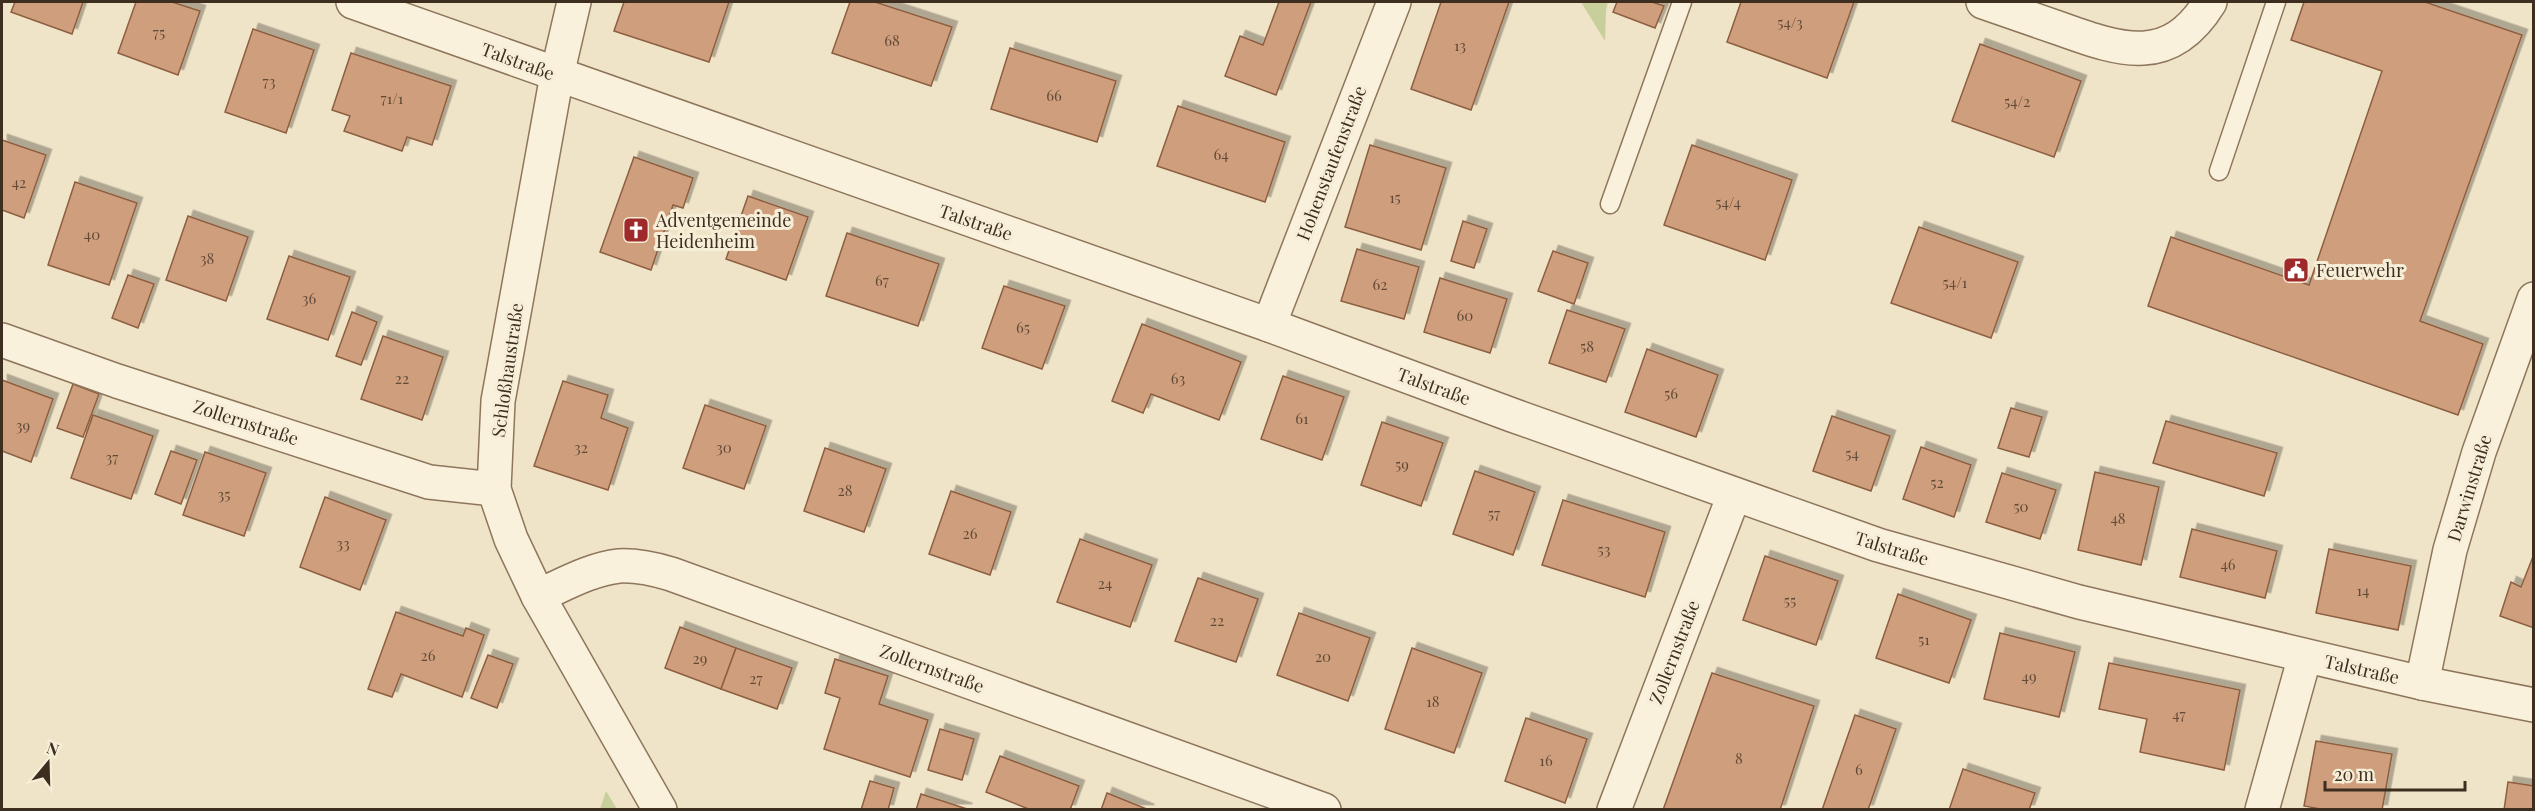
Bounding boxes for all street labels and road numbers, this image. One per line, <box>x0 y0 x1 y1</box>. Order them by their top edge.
street label: Talstraße <box>478 37 558 85</box>
street label: Hohenstaufenstraße <box>1290 82 1372 244</box>
street label: Talstraße <box>936 198 1016 246</box>
street label: Schloßhaustraße <box>486 301 528 439</box>
street label: Talstraße <box>1394 362 1474 410</box>
street label: Zollernstraße <box>190 394 302 450</box>
street label: Darwinstraße <box>2441 432 2497 544</box>
street label: Talstraße <box>1852 525 1932 571</box>
street label: Zollernstraße <box>1643 597 1705 707</box>
street label: Zollernstraße <box>877 638 987 698</box>
street label: Talstraße <box>2322 649 2402 689</box>

